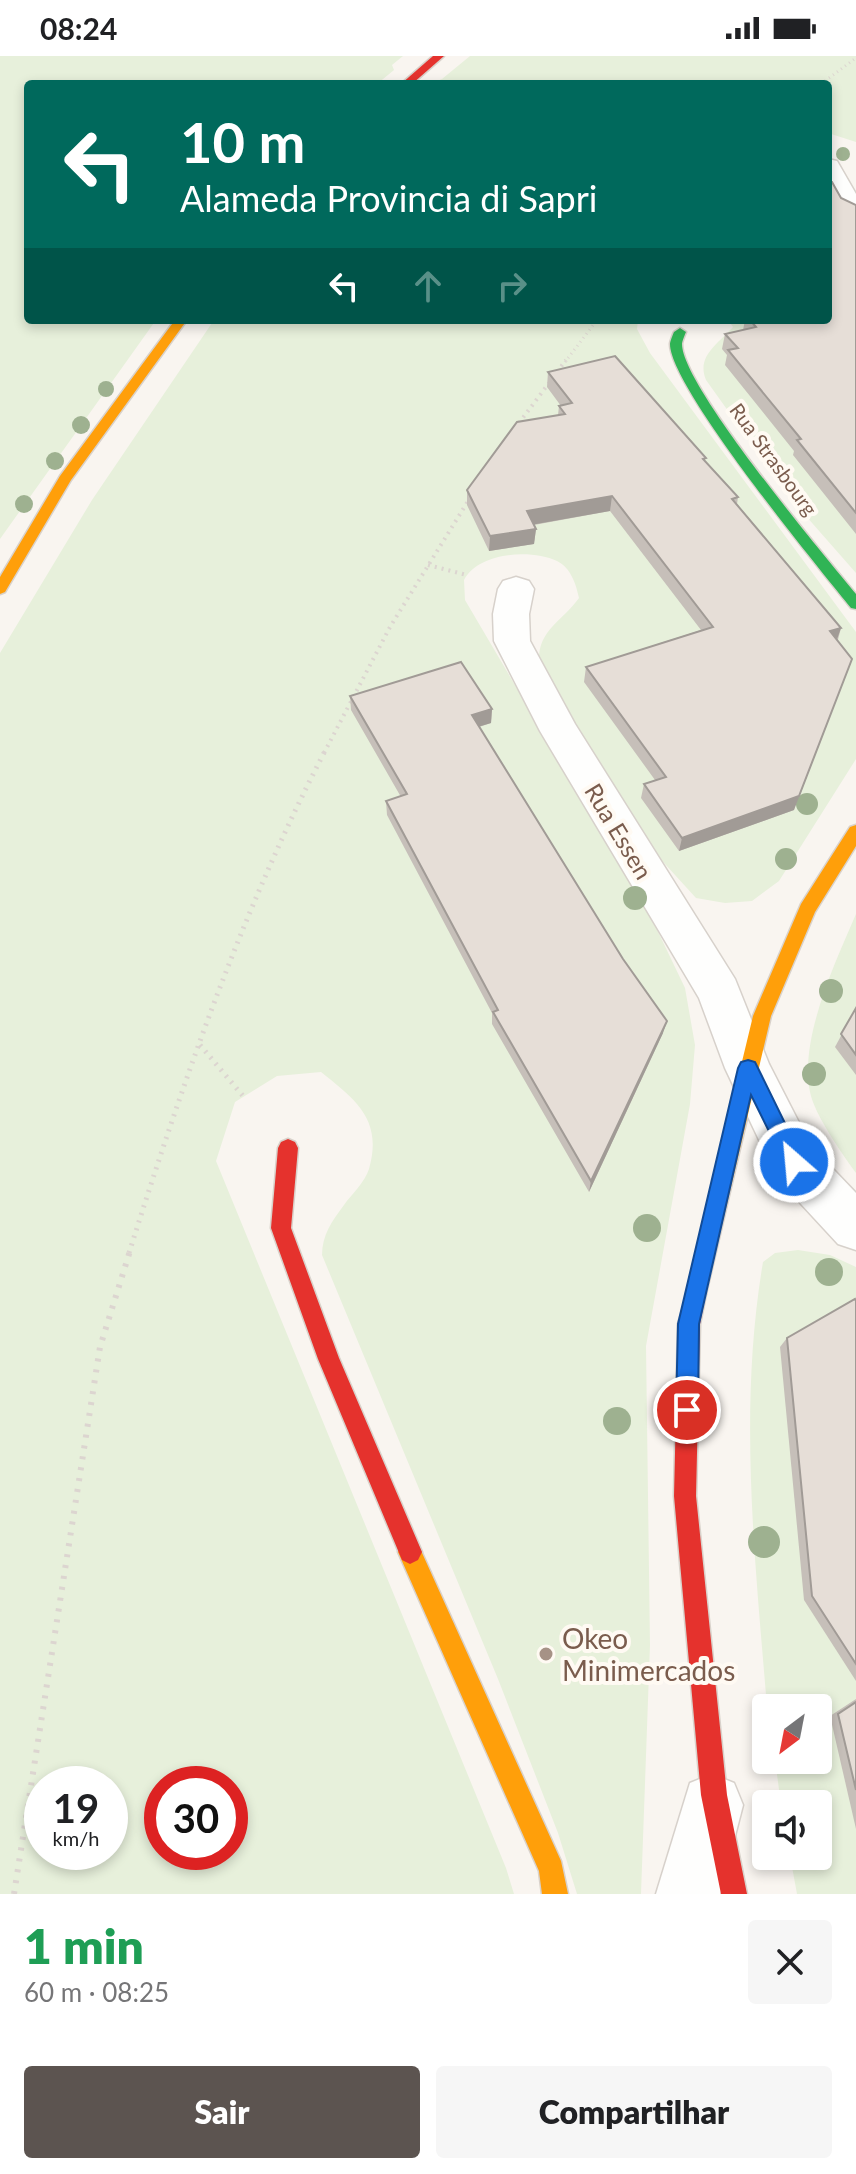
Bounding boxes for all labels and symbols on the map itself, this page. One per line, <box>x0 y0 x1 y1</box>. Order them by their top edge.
street label: Rua Strasbourg <box>725 398 823 520</box>
street label: Rua Essen <box>579 778 659 884</box>
position arrow <box>752 1120 836 1204</box>
pin <box>653 1376 721 1444</box>
place label: Okeo Minimercados <box>562 1621 735 1687</box>
marker: Okeo Minimercados <box>537 1645 555 1663</box>
north arrow <box>752 1694 832 1774</box>
speed limit sign: 30 <box>144 1766 248 1870</box>

